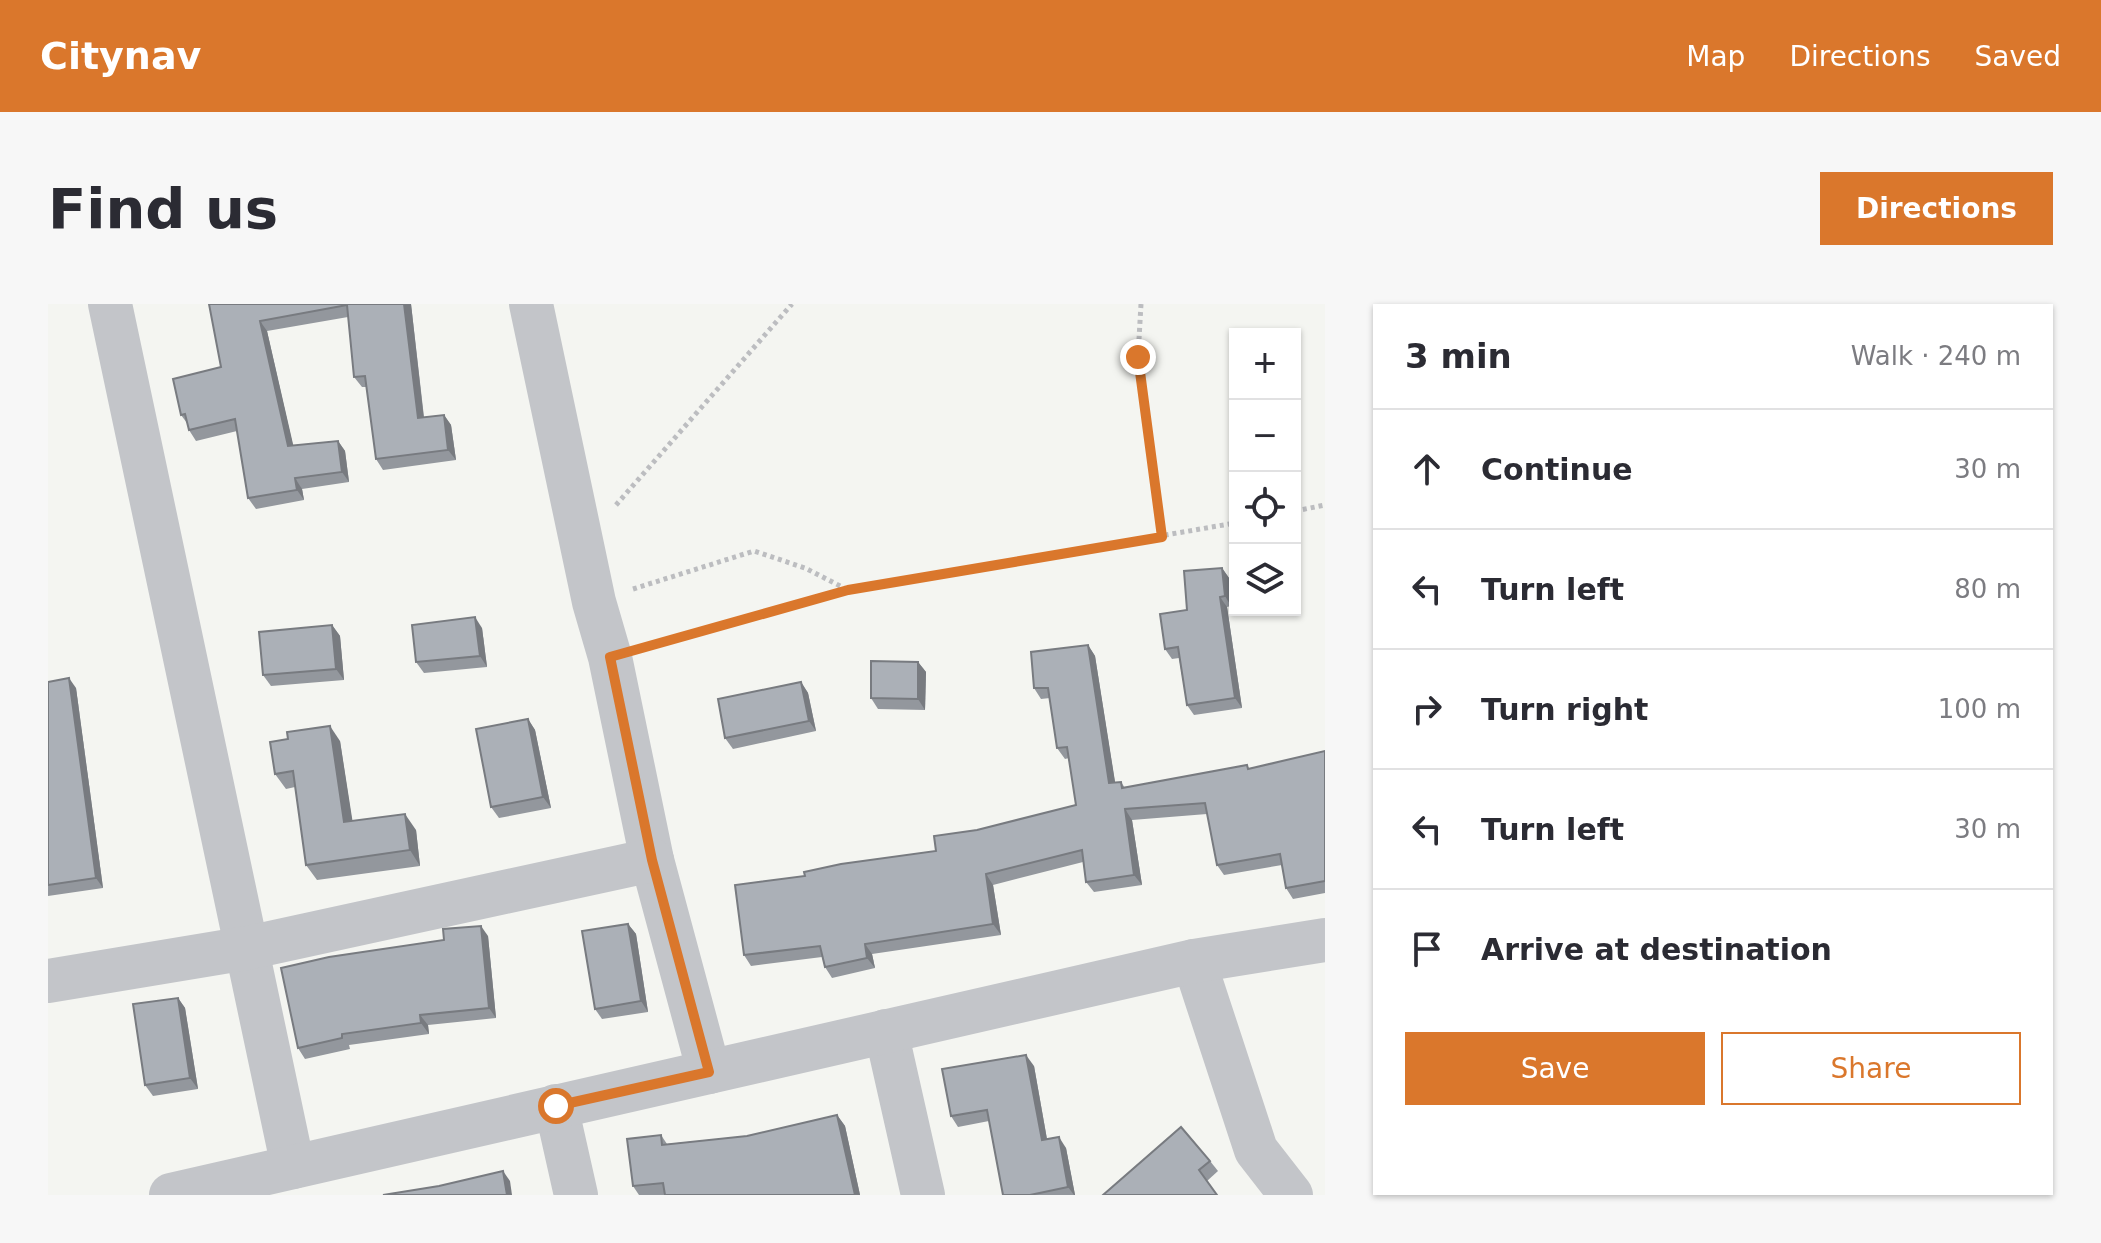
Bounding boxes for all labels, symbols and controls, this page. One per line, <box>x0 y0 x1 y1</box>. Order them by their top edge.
text: Citynav <box>40 34 201 78</box>
text: Map <box>1686 40 1745 73</box>
text: Directions <box>1789 40 1930 73</box>
text: Saved <box>1974 40 2061 73</box>
button: Directions <box>1820 172 2053 245</box>
text: Find us <box>48 176 278 241</box>
map controls <box>1229 328 1301 616</box>
button: + <box>1229 328 1301 400</box>
text: 3 min <box>1405 336 1512 376</box>
route end <box>1120 339 1156 375</box>
text: Walk · 240 m <box>1851 341 2021 371</box>
button: − <box>1229 400 1301 472</box>
icon: ahead <box>1405 447 1449 491</box>
text: Continue <box>1481 452 1633 487</box>
text: 30 m <box>1954 454 2021 484</box>
button: locate <box>1229 472 1301 544</box>
button: layers <box>1229 544 1301 616</box>
icon: left <box>1405 567 1449 611</box>
text: Turn left <box>1481 572 1624 607</box>
text: 80 m <box>1954 574 2021 604</box>
icon: right <box>1405 687 1449 731</box>
text: Turn right <box>1481 692 1648 727</box>
text: 100 m <box>1938 694 2021 724</box>
icon: left <box>1405 807 1449 851</box>
text: Turn left <box>1481 812 1624 847</box>
text: 30 m <box>1954 814 2021 844</box>
icon: arrive <box>1405 927 1449 971</box>
text: Arrive at destination <box>1481 932 1832 967</box>
button: Save <box>1405 1032 1705 1105</box>
button: Share <box>1721 1032 2021 1105</box>
route start <box>538 1088 574 1124</box>

